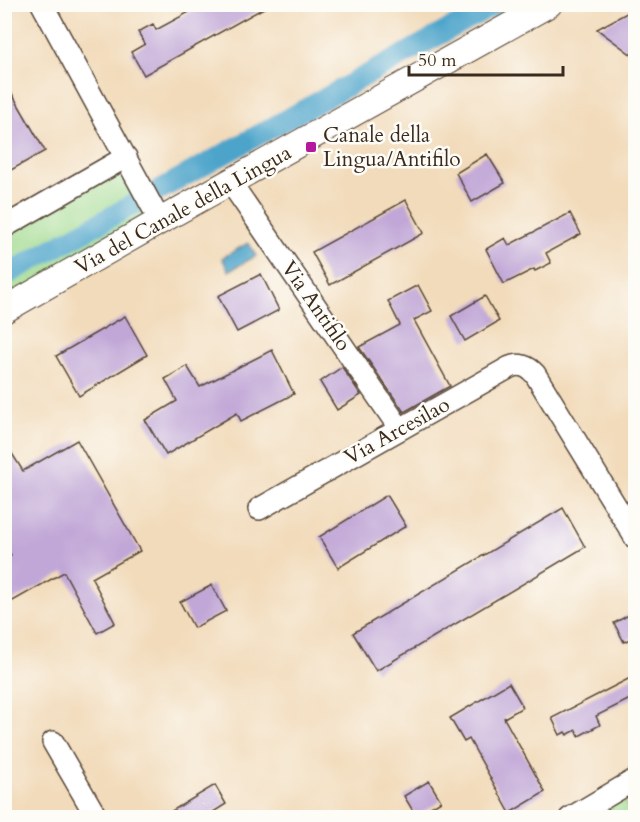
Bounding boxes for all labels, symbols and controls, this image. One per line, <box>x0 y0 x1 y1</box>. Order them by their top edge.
scale bar <box>409 39 564 77</box>
text: 50 m <box>418 48 457 73</box>
place label: Canale della Lingua/Antifilo <box>323 121 461 174</box>
street label: Via del Canale della Lingua <box>70 138 296 282</box>
marker: Canale della Lingua/Antifilo <box>304 140 318 154</box>
street label: Via Antifilo <box>274 255 358 357</box>
street label: Via Arcesilao <box>339 390 455 472</box>

